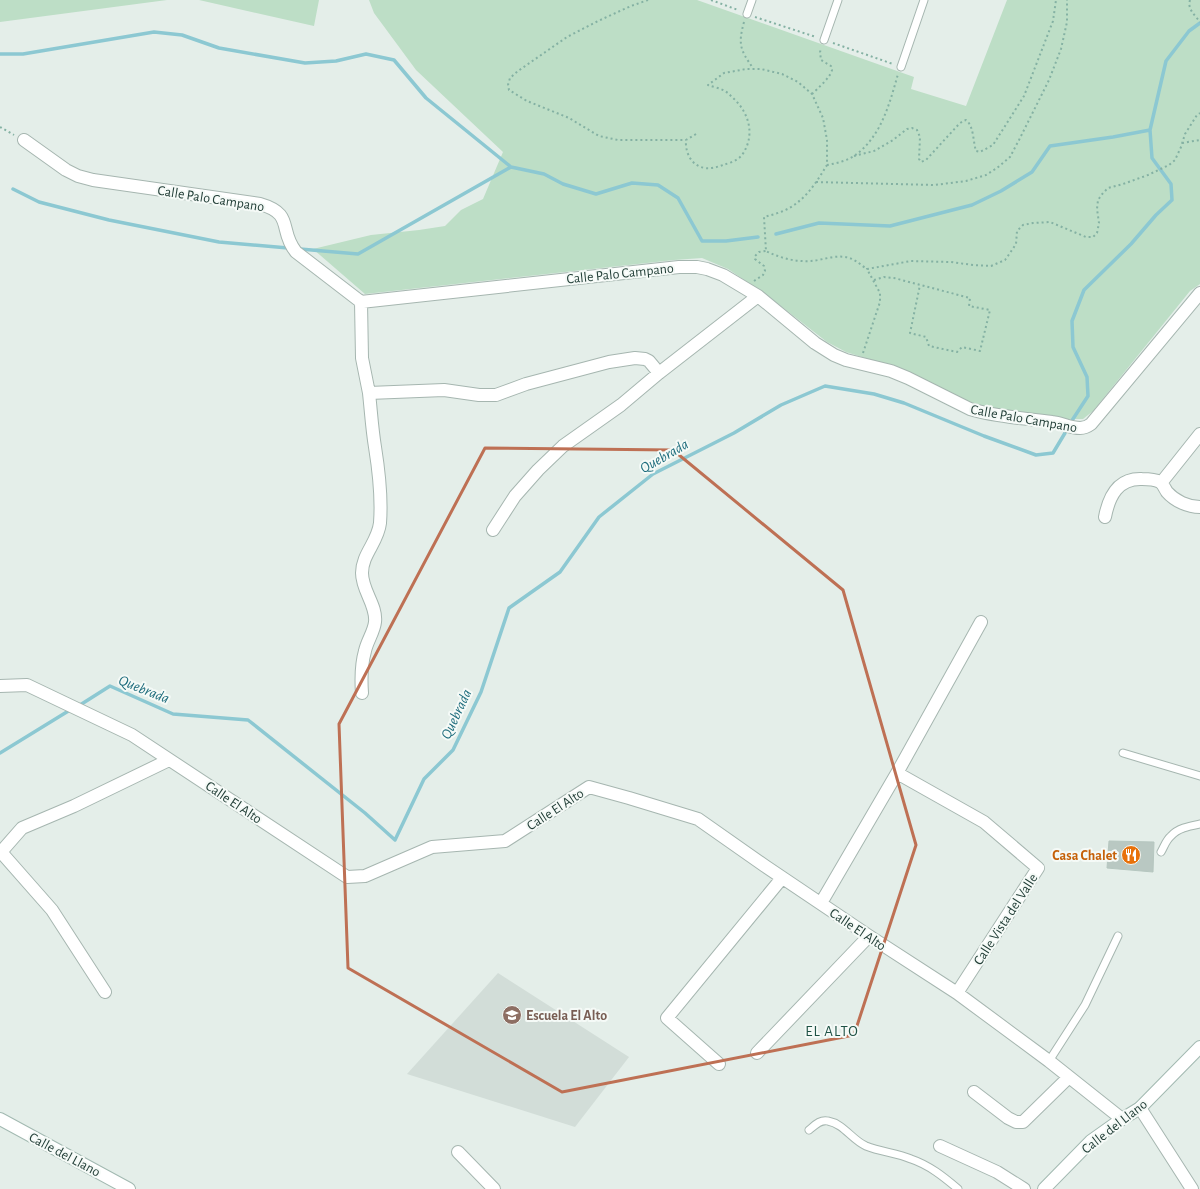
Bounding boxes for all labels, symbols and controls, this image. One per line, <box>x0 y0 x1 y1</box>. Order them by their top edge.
street label: Calle Palo Campano <box>156 184 265 214</box>
street label: Calle Palo Campano <box>566 261 675 287</box>
street label: Calle Palo Campano <box>970 403 1078 435</box>
water label: Quebrada <box>638 437 691 476</box>
water label: Quebrada <box>116 673 171 706</box>
water label: Quebrada <box>438 687 474 741</box>
street label: Calle El Alto <box>203 779 264 827</box>
street label: Calle El Alto <box>525 786 587 833</box>
restaurant icon: Casa Chalet <box>1120 844 1142 866</box>
place label: Casa Chalet <box>1052 849 1117 863</box>
street label: Calle Vista del Valle <box>971 871 1040 968</box>
street label: Calle El Alto <box>827 906 888 954</box>
school or university icon: Escuela El Alto <box>501 1004 523 1026</box>
place label: Escuela El Alto <box>526 1009 607 1023</box>
district label: EL ALTO <box>805 1024 859 1039</box>
street label: Calle del Llano <box>1079 1097 1150 1157</box>
street label: Calle del Llano <box>27 1130 103 1180</box>

